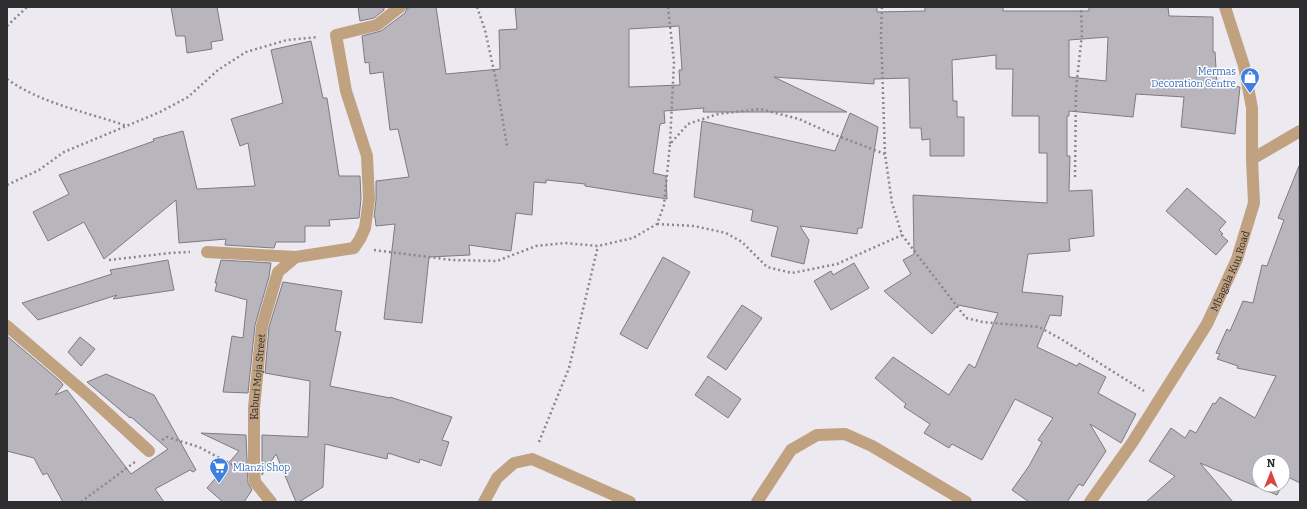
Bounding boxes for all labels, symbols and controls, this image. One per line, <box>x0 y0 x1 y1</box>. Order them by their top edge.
place label: Mermas Decoration Centre <box>1151 66 1236 90</box>
shop icon: Mermas Decoration Centre <box>1239 66 1261 94</box>
street label: Mbagala Kuu Road <box>1209 229 1252 313</box>
street label: Kaburi Moja Street <box>249 333 268 420</box>
north arrow <box>1251 453 1291 493</box>
supermarket icon: Mlanzi Shop <box>208 456 230 484</box>
text: N <box>1267 457 1276 470</box>
place label: Mlanzi Shop <box>233 462 290 474</box>

